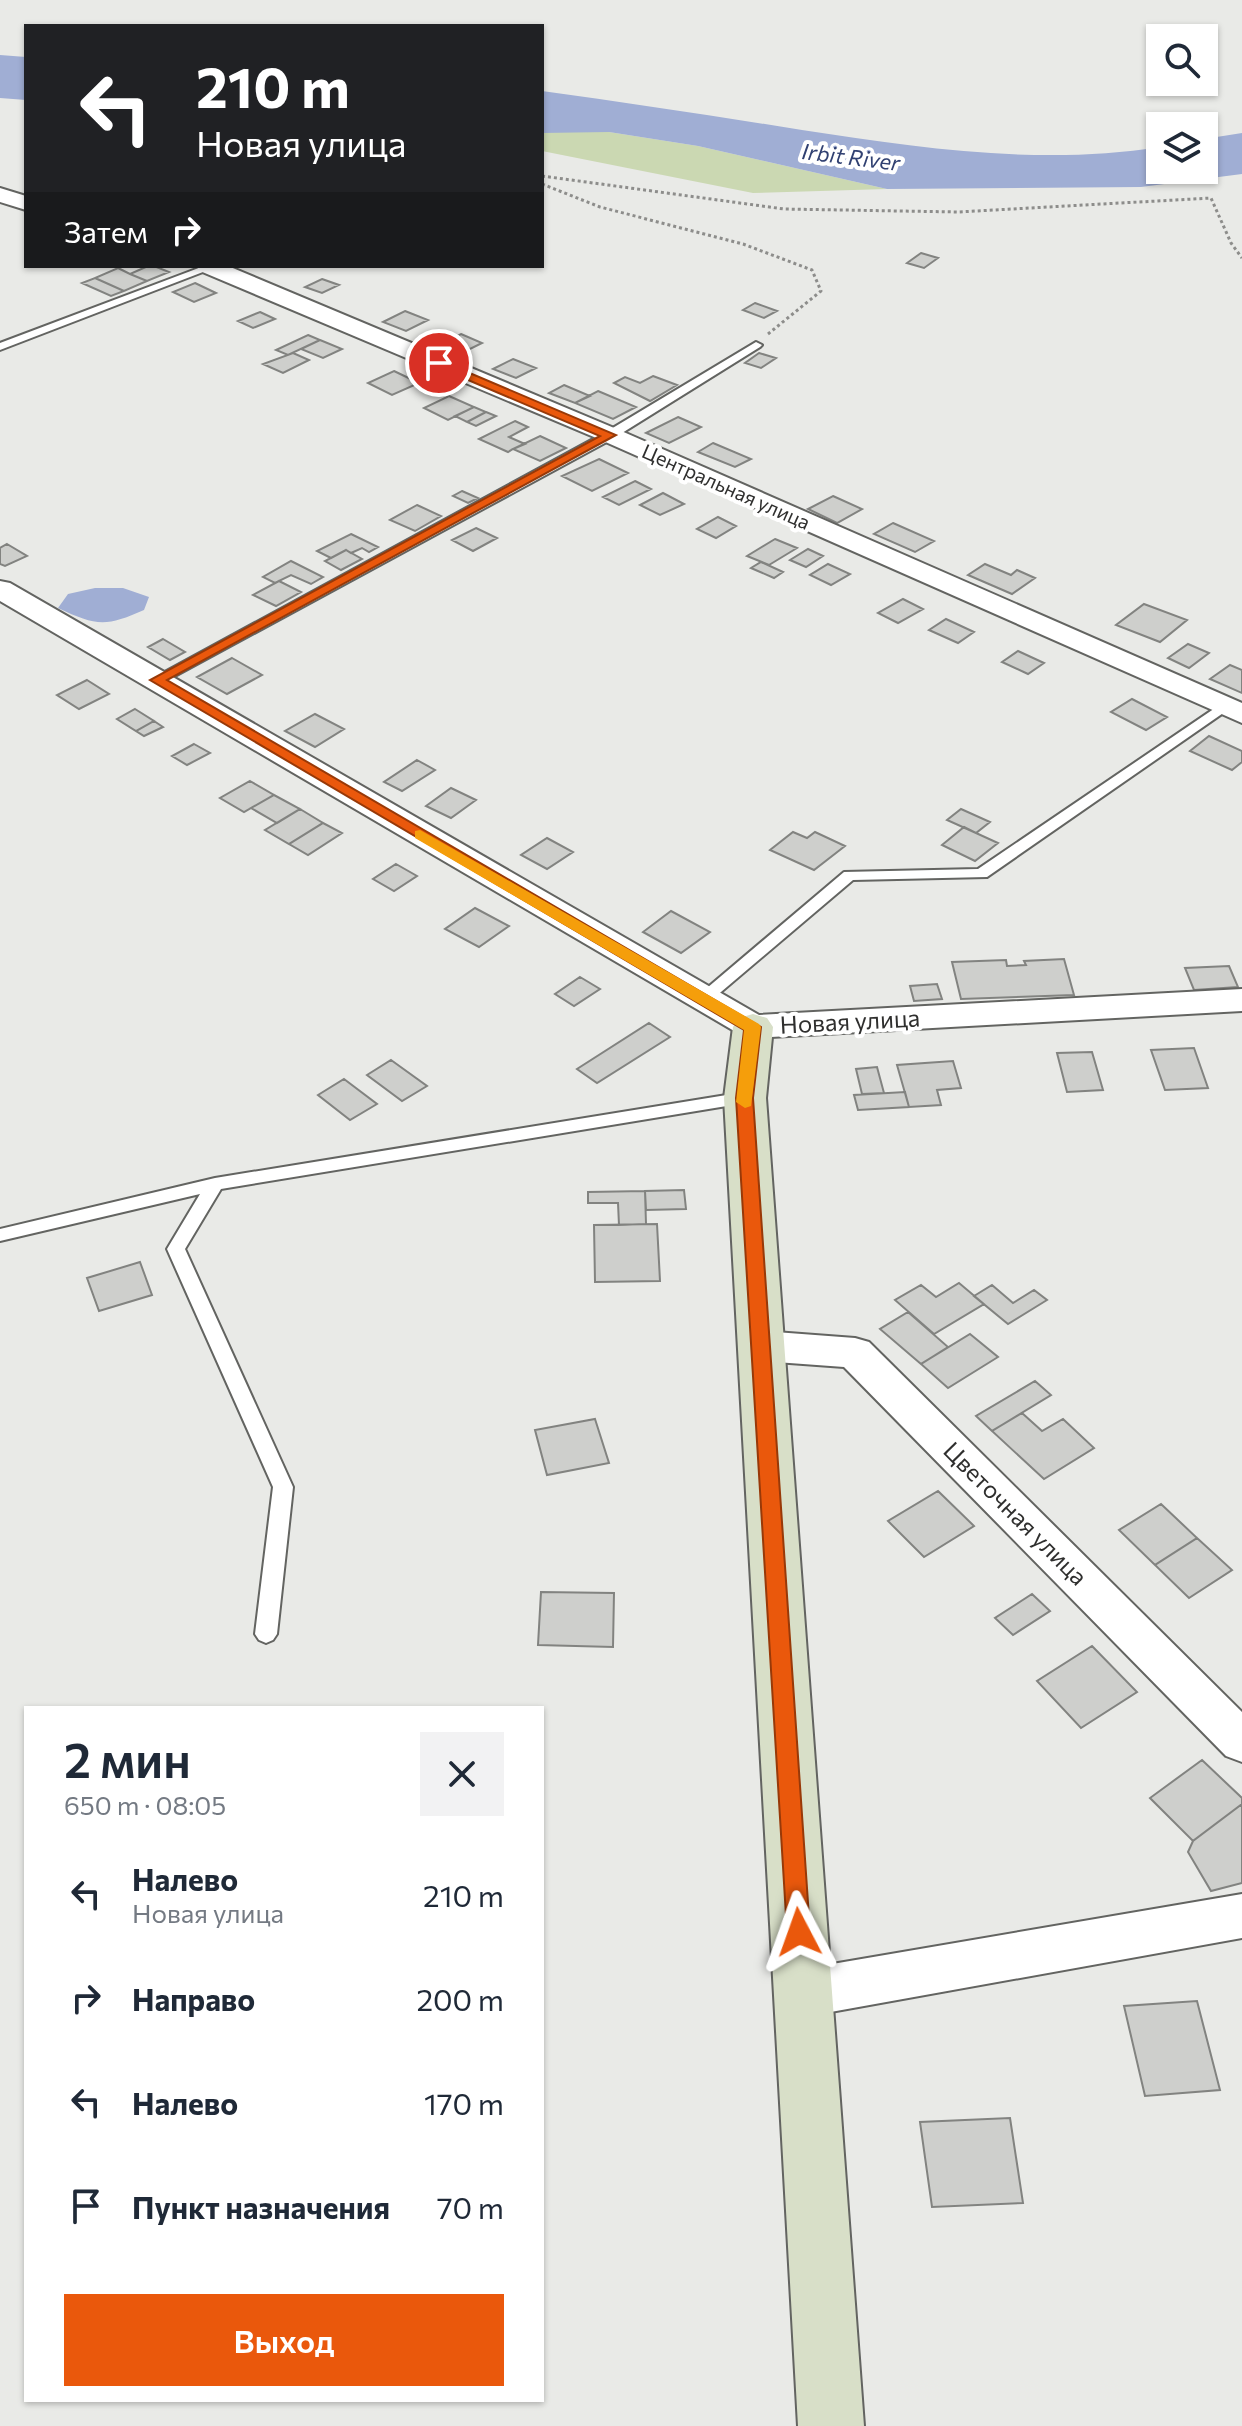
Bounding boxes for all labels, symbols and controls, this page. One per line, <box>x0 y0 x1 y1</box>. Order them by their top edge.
map controls <box>1146 24 1218 184</box>
button: search <box>1146 24 1218 96</box>
text: 210 m <box>196 51 350 120</box>
icon: left <box>64 56 168 160</box>
button: layers <box>1146 112 1218 184</box>
text: Новая улица <box>196 120 407 164</box>
water label: Irbit River <box>800 137 903 176</box>
icon: right <box>164 208 208 252</box>
text: Затем <box>64 212 148 249</box>
pin <box>405 329 473 397</box>
icon: arrive <box>417 341 461 385</box>
street label: Центральная улица <box>639 438 814 534</box>
street label: Новая улица <box>779 1002 921 1039</box>
street label: Цветочная улица <box>938 1435 1094 1591</box>
text: 2 мин <box>64 1729 191 1788</box>
button: close <box>420 1732 504 1816</box>
text: 650 m · 08:05 <box>64 1789 226 1820</box>
text: Налево <box>132 1860 238 1897</box>
icon: left <box>64 1872 108 1916</box>
text: 210 m <box>423 1876 504 1913</box>
position arrow <box>757 1890 841 1974</box>
text: Новая улица <box>132 1897 284 1928</box>
icon: right <box>64 1976 108 2020</box>
text: Направо <box>132 1980 255 2017</box>
text: 200 m <box>416 1980 504 2017</box>
icon: left <box>64 2080 108 2124</box>
text: Налево <box>132 2084 238 2121</box>
text: 170 m <box>424 2084 504 2121</box>
icon: arrive <box>64 2184 108 2228</box>
text: Пункт назначения <box>132 2188 390 2225</box>
text: 70 m <box>437 2188 504 2225</box>
button: Выход <box>64 2294 504 2386</box>

